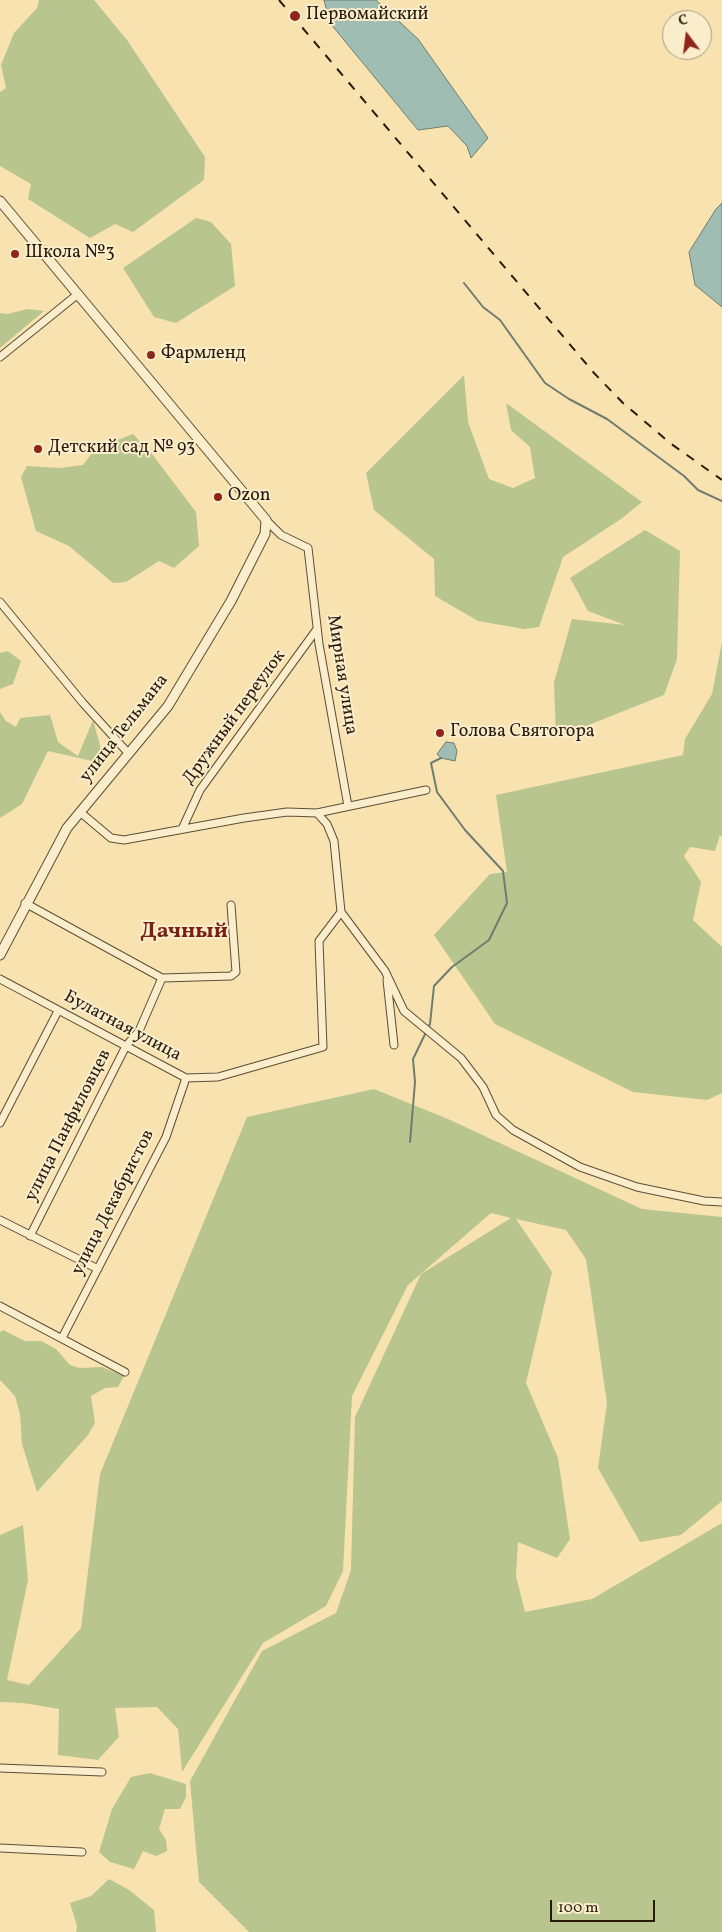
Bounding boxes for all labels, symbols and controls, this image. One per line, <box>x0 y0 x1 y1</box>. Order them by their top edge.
place label: Первомайский <box>306 5 428 27</box>
marker: Первомайский <box>288 9 302 23</box>
north arrow <box>662 10 712 60</box>
text: С <box>676 11 690 31</box>
place label: Школа №3 <box>25 243 115 265</box>
marker: Школа №3 <box>9 248 21 260</box>
place label: Фармленд <box>161 344 246 366</box>
marker: Фармленд <box>145 349 157 361</box>
place label: Детский сад № 93 <box>48 438 195 460</box>
marker: Детский сад № 93 <box>32 443 44 455</box>
place label: Ozon <box>228 486 270 508</box>
marker: Ozon <box>212 491 224 503</box>
street label: Мирная улица <box>321 614 361 736</box>
street label: Дружный переулок <box>179 646 291 790</box>
street label: улица Тельмана <box>76 670 174 788</box>
place label: Голова Святогора <box>450 722 595 744</box>
marker: Голова Святогора <box>434 727 446 739</box>
district label: Дачный <box>140 920 228 946</box>
street label: Булатная улица <box>59 987 185 1067</box>
street label: улица Панфиловцев <box>21 1046 117 1206</box>
street label: улица Декабристов <box>68 1127 160 1279</box>
scale bar <box>552 1890 657 1922</box>
text: 100 m <box>558 1898 598 1919</box>

